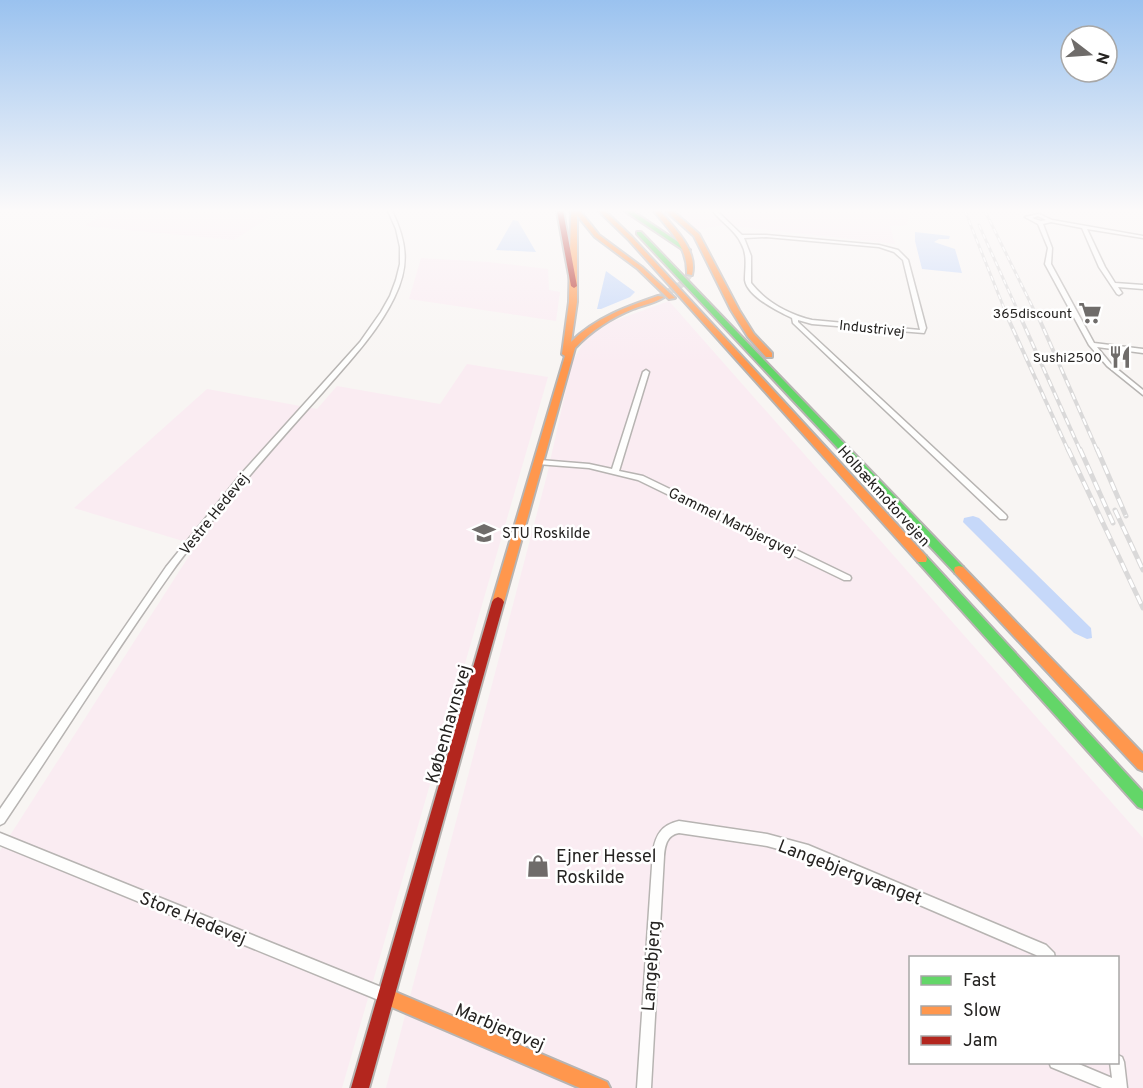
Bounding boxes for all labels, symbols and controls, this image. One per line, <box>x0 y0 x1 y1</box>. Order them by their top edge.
north arrow <box>1059 24 1119 84</box>
text: N <box>1090 49 1113 66</box>
supermarket icon: 365discount <box>1077 300 1103 326</box>
place label: 365discount <box>993 306 1072 323</box>
street label: Industrivej <box>838 318 906 341</box>
restaurant icon: Sushi2500 <box>1107 344 1133 370</box>
place label: Sushi2500 <box>1033 350 1102 367</box>
street label: Holbækmotorvejen <box>833 443 933 551</box>
street label: Vestre Hedevej <box>176 470 254 560</box>
street label: Gammel Marbjergvej <box>665 484 798 562</box>
school or university icon: STU Roskilde <box>471 520 497 546</box>
place label: STU Roskilde <box>502 525 590 544</box>
street label: Københavnsvej <box>421 662 477 786</box>
street label: Langebjergvænget <box>774 835 925 911</box>
place label: Ejner Hessel Roskilde <box>556 846 656 890</box>
shop icon: Ejner Hessel Roskilde <box>525 853 551 879</box>
street label: Store Hedevej <box>136 888 249 951</box>
street label: Langebjerg <box>638 920 667 1012</box>
legend <box>909 956 1119 1064</box>
text: Fast <box>963 970 996 993</box>
street label: Marbjergvej <box>451 999 548 1058</box>
text: Slow <box>963 1000 1001 1023</box>
text: Jam <box>963 1030 998 1053</box>

